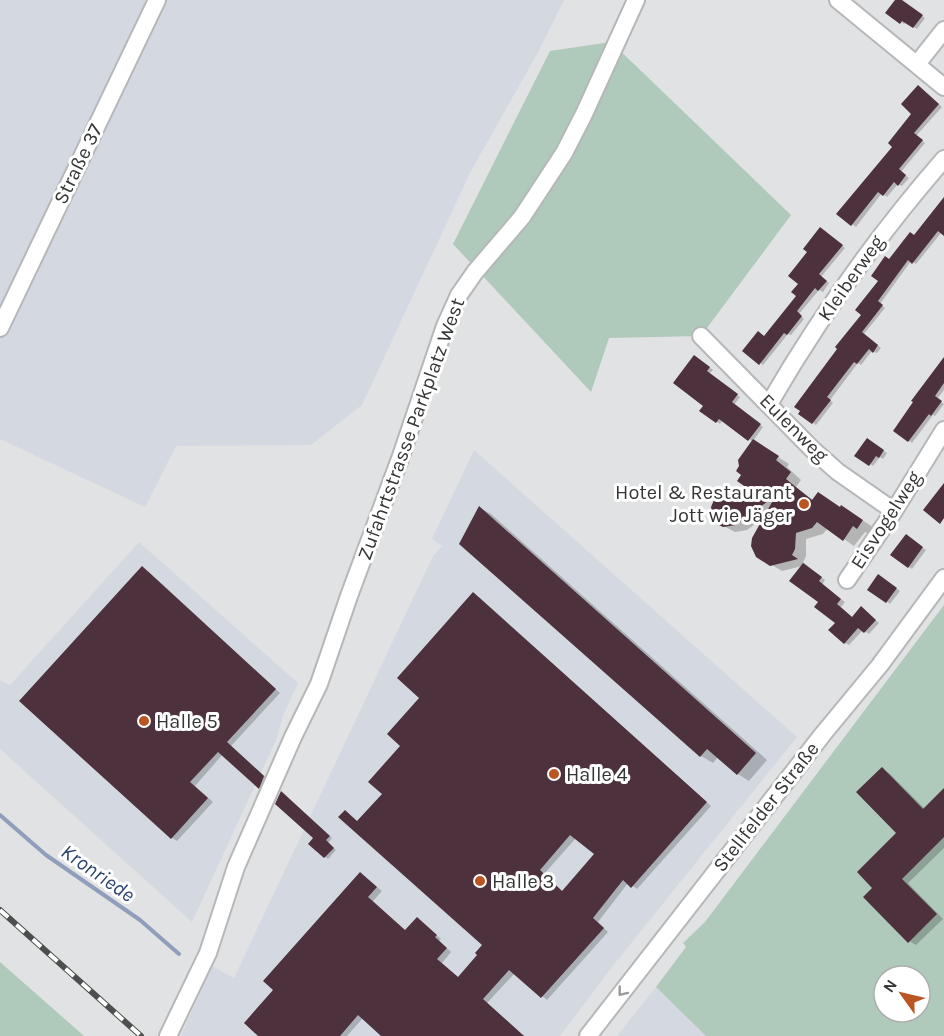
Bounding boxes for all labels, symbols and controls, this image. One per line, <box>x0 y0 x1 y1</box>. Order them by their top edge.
street label: Straße 37 <box>49 120 108 208</box>
street label: Kleiberweg <box>813 231 889 325</box>
street label: Zufahrtstrasse Parkplatz West <box>353 294 469 563</box>
street label: Eulenweg <box>755 389 833 467</box>
street label: Eisvogelweg <box>846 467 926 573</box>
place label: Hotel & Restaurant Jott wie Jäger <box>615 481 793 527</box>
marker: Hotel & Restaurant Jott wie Jäger <box>797 497 811 511</box>
place label: Halle 5 <box>156 710 218 733</box>
marker: Halle 5 <box>137 714 151 728</box>
street label: Stellfelder Straße <box>708 738 824 876</box>
place label: Halle 4 <box>566 763 628 786</box>
marker: Halle 4 <box>547 767 561 781</box>
water label: Kronriede <box>57 839 139 907</box>
place label: Halle 3 <box>492 870 554 893</box>
marker: Halle 3 <box>473 874 487 888</box>
north arrow <box>872 964 932 1024</box>
text: N <box>879 976 901 996</box>
one-way arrow <box>618 986 629 997</box>

